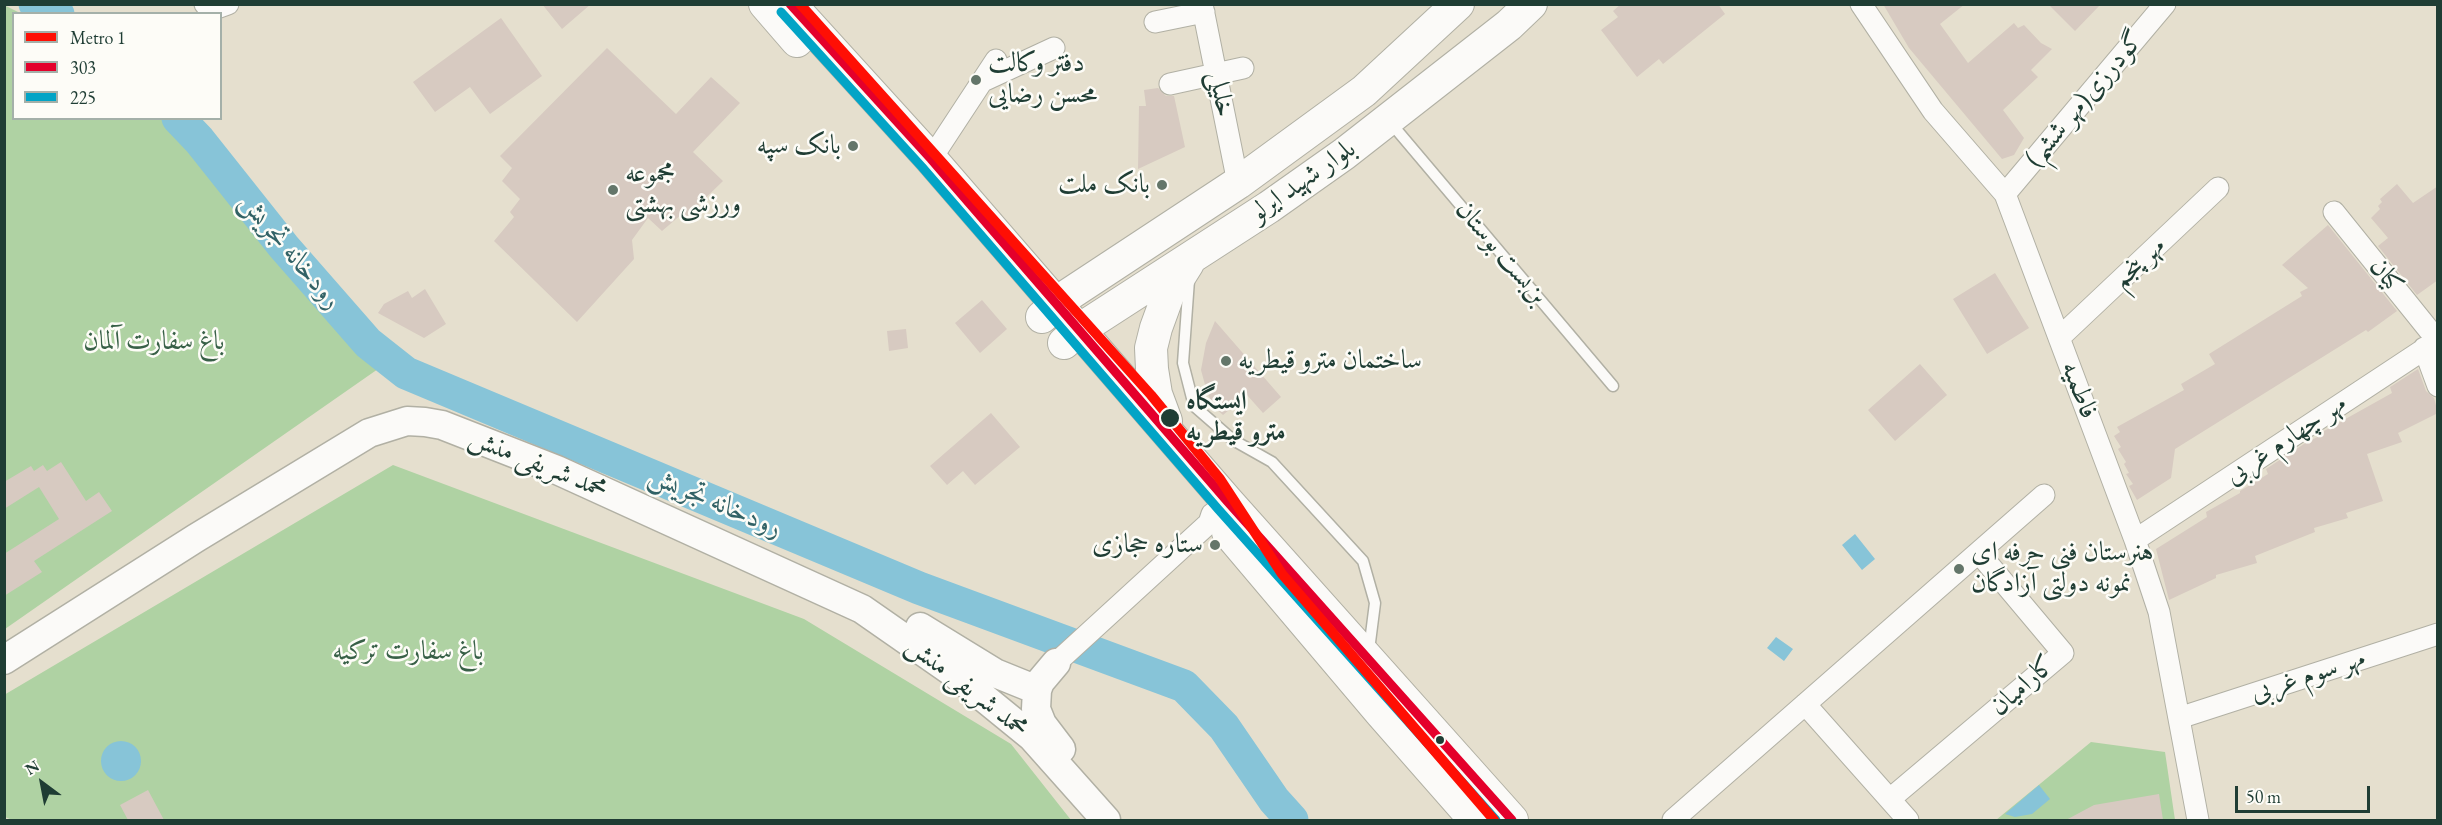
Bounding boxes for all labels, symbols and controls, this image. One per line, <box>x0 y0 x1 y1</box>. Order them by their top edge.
legend <box>12 12 222 120</box>
street label: گودرزی(مهر ششم) <box>2019 24 2151 174</box>
text: Metro 1 <box>70 26 126 49</box>
place label: دفتر وکالت محسن رضایی <box>988 48 1097 111</box>
text: 303 <box>70 56 96 79</box>
street label: خلیلی <box>1201 68 1241 120</box>
marker: دفتر وکالت محسن رضایی <box>969 73 983 87</box>
text: 225 <box>70 86 96 109</box>
place label: بانک سپه <box>756 130 841 162</box>
street label: بلوار شهید ایرلو <box>1244 133 1362 229</box>
marker: بانک سپه <box>846 139 860 153</box>
place label: مجموعه ورزشی بهشتی <box>625 158 741 221</box>
place label: بانک ملت <box>1058 169 1150 201</box>
marker: بانک ملت <box>1155 178 1169 192</box>
marker: مجموعه ورزشی بهشتی <box>606 183 620 197</box>
water label: رودخانه تجریش <box>231 185 349 317</box>
street label: بن‌بست بوستان <box>1448 194 1554 312</box>
street label: مهر پنجم <box>2106 230 2172 296</box>
street label: کیان <box>2362 251 2410 301</box>
park label: باغ سفارت آلمان <box>83 326 225 358</box>
place label: ساختمان مترو قیطریه <box>1238 345 1422 377</box>
marker: ساختمان مترو قیطریه <box>1219 354 1233 368</box>
street label: فاطمیه <box>2053 357 2105 423</box>
place label: ایستگاه مترو قیطریه <box>1186 386 1286 449</box>
street label: مهر چهارم غربی <box>2219 388 2353 492</box>
marker: ایستگاه مترو قیطریه <box>1159 407 1181 429</box>
street label: محمد شریفی منش <box>464 422 612 506</box>
water label: رودخانه تجریش <box>643 459 787 545</box>
place label: ستاره حجازی <box>1092 529 1203 561</box>
place label: هنرستان فنی حرفه ای نمونه دولتی آزادگان <box>1971 537 2154 600</box>
marker: ستاره حجازی <box>1208 538 1222 552</box>
marker: هنرستان فنی حرفه ای نمونه دولتی آزادگان <box>1952 562 1966 576</box>
street label: محمد شریفی منش <box>899 629 1035 745</box>
park label: باغ سفارت ترکیه <box>332 636 484 668</box>
street label: مهر سوم غربی <box>2246 642 2370 710</box>
street label: کارامیان <box>1984 649 2062 723</box>
unlabelled marker <box>1434 734 1446 746</box>
north arrow <box>12 753 72 813</box>
text: N <box>21 755 43 780</box>
scale bar <box>2238 774 2373 812</box>
text: 50 m <box>2246 785 2281 808</box>

